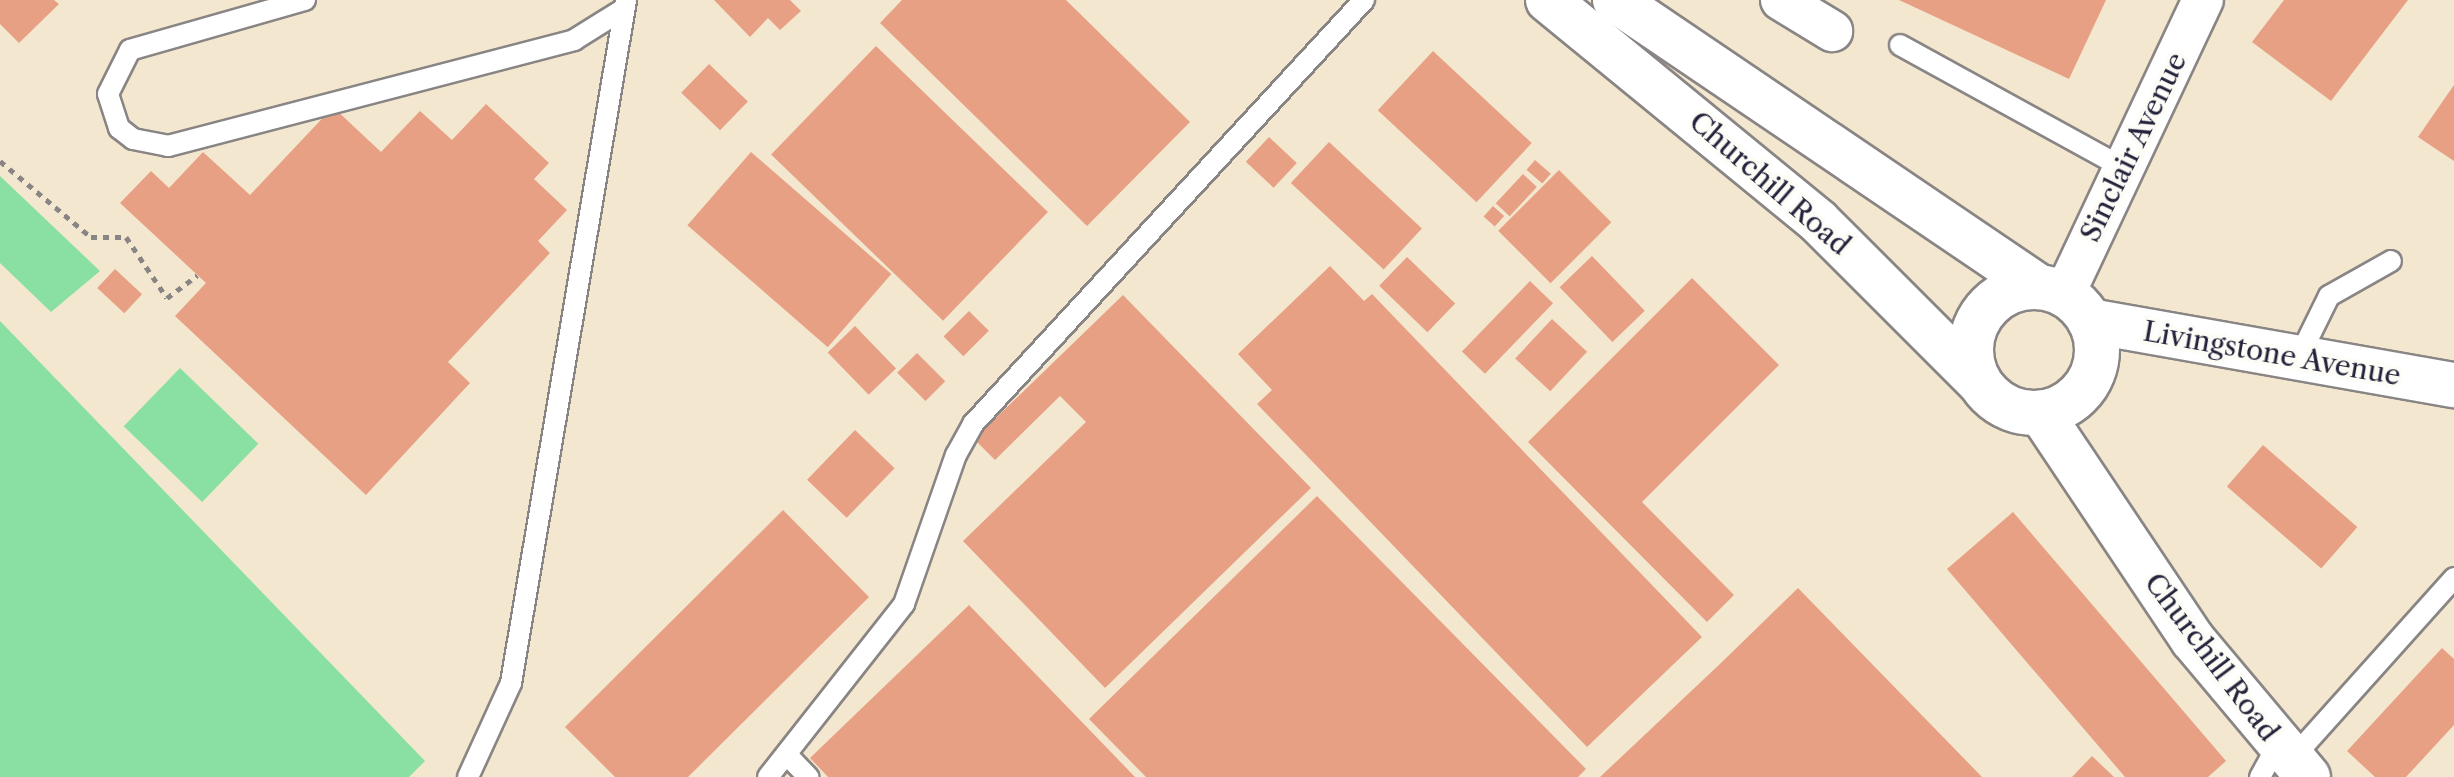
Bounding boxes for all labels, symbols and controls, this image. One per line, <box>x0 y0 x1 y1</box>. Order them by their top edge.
street label: Sinclair Avenue <box>2072 46 2194 248</box>
street label: Churchill Road <box>1683 104 1857 262</box>
street label: Livingstone Avenue <box>2140 314 2404 392</box>
street label: Churchill Road <box>2138 566 2286 748</box>

